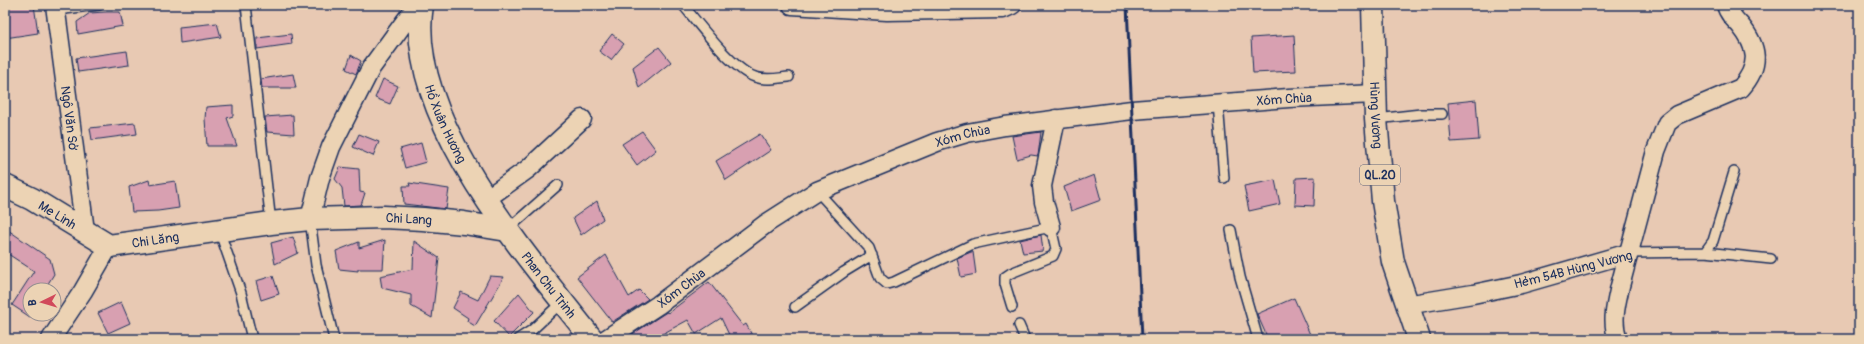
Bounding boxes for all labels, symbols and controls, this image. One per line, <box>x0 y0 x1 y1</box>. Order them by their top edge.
street label: Hùng Vương <box>1366 81 1386 150</box>
street label: Hồ Xuân Hương <box>421 83 470 167</box>
street label: Ngô Văn Sở <box>57 85 81 152</box>
street label: Xóm Chùa <box>1256 90 1312 109</box>
street label: Xóm Chùa <box>934 122 991 151</box>
road number: QL.20 <box>1360 165 1400 185</box>
street label: Me Linh <box>35 198 79 233</box>
street label: Chi Lang <box>385 210 433 229</box>
street label: Chi Lăng <box>131 229 181 252</box>
street label: Hẻm 54B Hùng Vương <box>1512 247 1635 292</box>
street label: Phan Chu Trinh <box>517 249 579 322</box>
street label: Xóm Chùa <box>655 265 709 312</box>
north arrow <box>22 282 62 322</box>
text: B <box>26 299 39 306</box>

